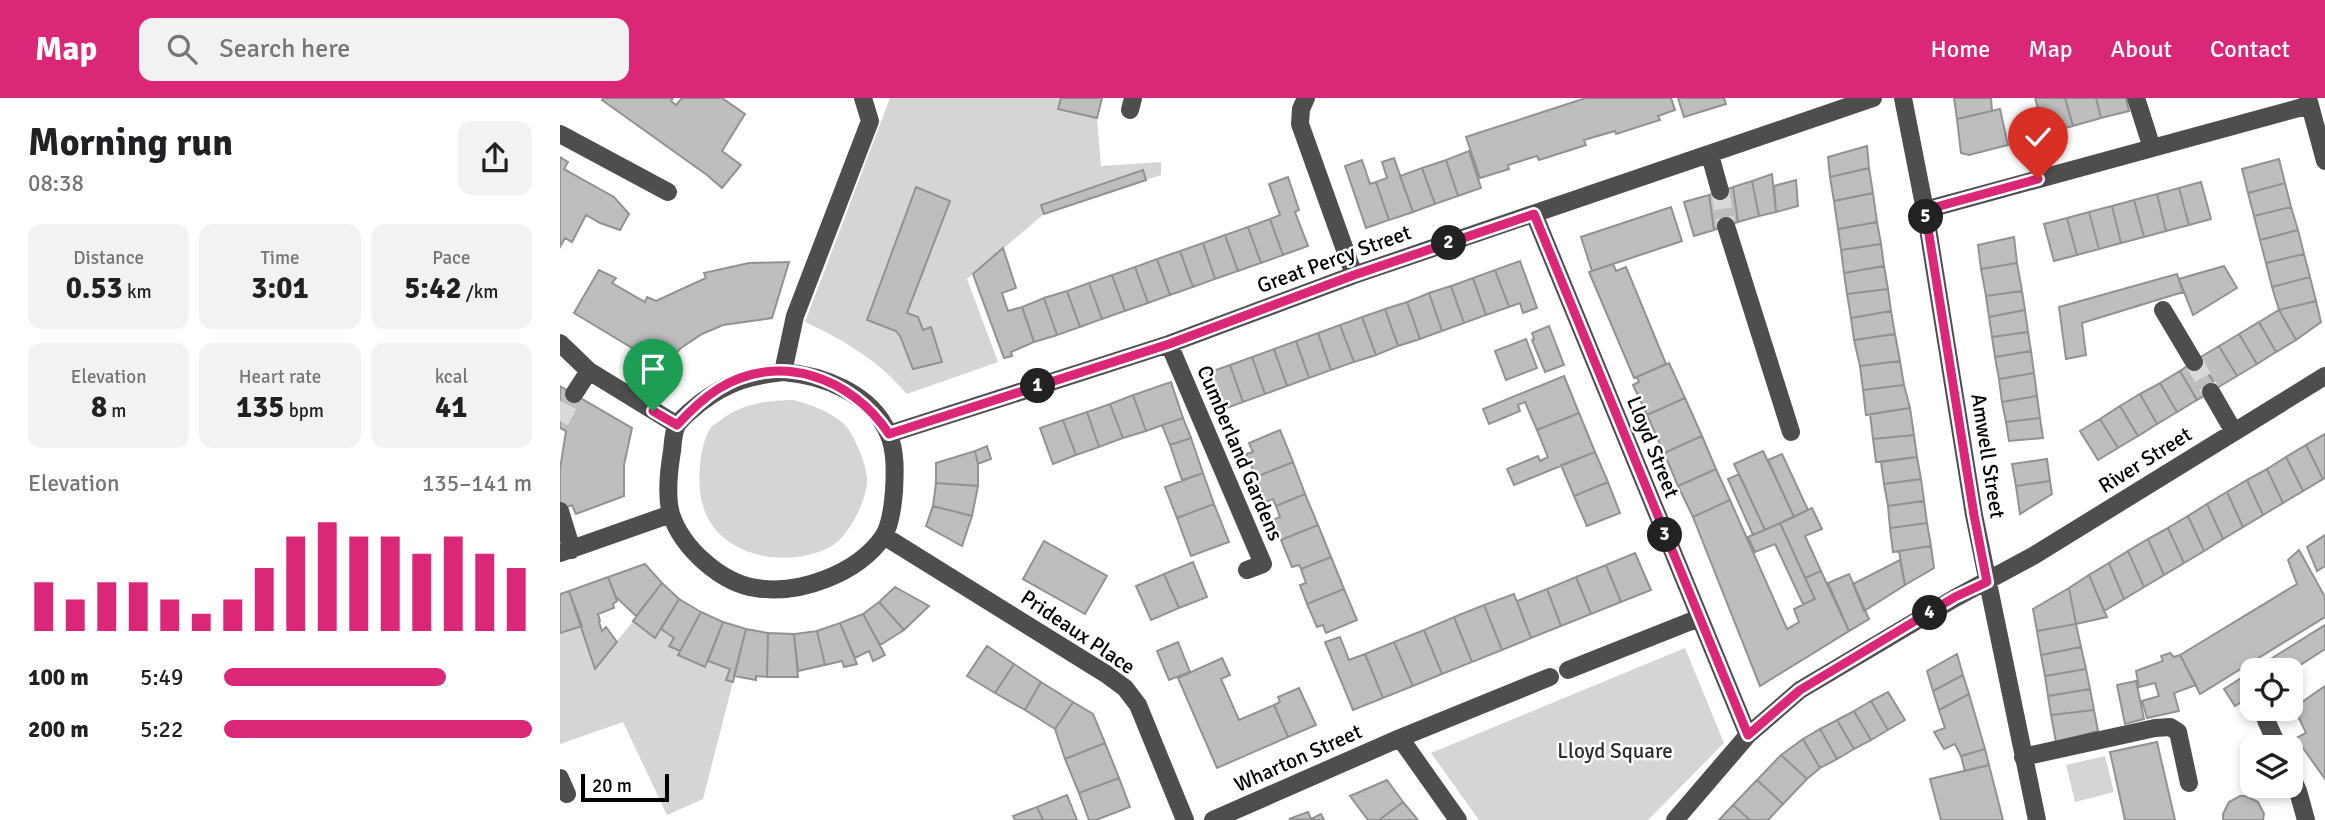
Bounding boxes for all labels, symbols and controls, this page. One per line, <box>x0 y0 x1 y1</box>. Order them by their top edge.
search box <box>139 18 629 81</box>
text: Map <box>35 29 97 70</box>
icon: search <box>163 30 201 68</box>
text: Search here <box>219 33 350 65</box>
text: Home <box>1930 34 1990 64</box>
text: Map <box>2028 34 2073 64</box>
text: About <box>2111 34 2172 64</box>
text: Contact <box>2210 34 2290 64</box>
pin <box>2008 107 2068 179</box>
icon: check <box>2019 118 2057 156</box>
text: Morning run <box>28 119 233 166</box>
button: share <box>458 121 532 195</box>
text: 08:38 <box>28 169 84 198</box>
pin: 5 <box>1908 200 1944 234</box>
text: 5 <box>1920 204 1931 228</box>
street label: Great Percy Street <box>1253 219 1415 299</box>
pin: 2 <box>1432 226 1466 260</box>
text: 2 <box>1443 230 1454 254</box>
text: Distance <box>73 246 144 270</box>
text: Time <box>260 246 300 270</box>
text: Pace <box>432 246 470 270</box>
text: 0.53 <box>66 270 123 307</box>
text: 3:01 <box>251 270 309 307</box>
text: 5:42 <box>404 270 462 307</box>
text: km <box>123 280 152 304</box>
text: /km <box>462 280 498 304</box>
pin <box>623 339 683 411</box>
icon: arrive <box>634 350 672 388</box>
street label: Cumberland Gardens <box>1191 361 1289 545</box>
text: Elevation <box>71 365 147 389</box>
text: Heart rate <box>239 365 321 389</box>
text: kcal <box>435 365 468 389</box>
pin: 1 <box>1021 368 1056 404</box>
text: 1 <box>1032 373 1043 397</box>
text: 8 <box>91 389 107 426</box>
text: 135 <box>236 389 285 426</box>
text: 41 <box>435 389 468 426</box>
street label: Lloyd Street <box>1621 392 1685 502</box>
street label: Amwell Street <box>1965 392 2011 520</box>
text: m <box>107 399 126 423</box>
text: bpm <box>285 399 324 423</box>
street label: River Street <box>2094 421 2196 499</box>
text: Elevation <box>28 469 120 498</box>
text: 135–141 m <box>422 469 532 498</box>
pin: 3 <box>1648 518 1682 552</box>
text: 3 <box>1659 522 1670 546</box>
street label: Prideaux Place <box>1016 584 1140 680</box>
pin: 4 <box>1912 596 1948 630</box>
text: 4 <box>1924 600 1935 624</box>
map controls <box>2240 658 2303 798</box>
button: locate <box>2240 658 2303 721</box>
text: 100 m <box>28 663 89 692</box>
text: 5:49 <box>140 663 183 692</box>
text: 200 m <box>28 715 89 744</box>
text: 5:22 <box>140 715 183 744</box>
street label: Wharton Street <box>1230 718 1366 798</box>
button: layers <box>2240 735 2303 798</box>
park label: Lloyd Square <box>1557 738 1673 764</box>
scale bar <box>581 771 668 803</box>
text: 20 m <box>592 774 632 798</box>

